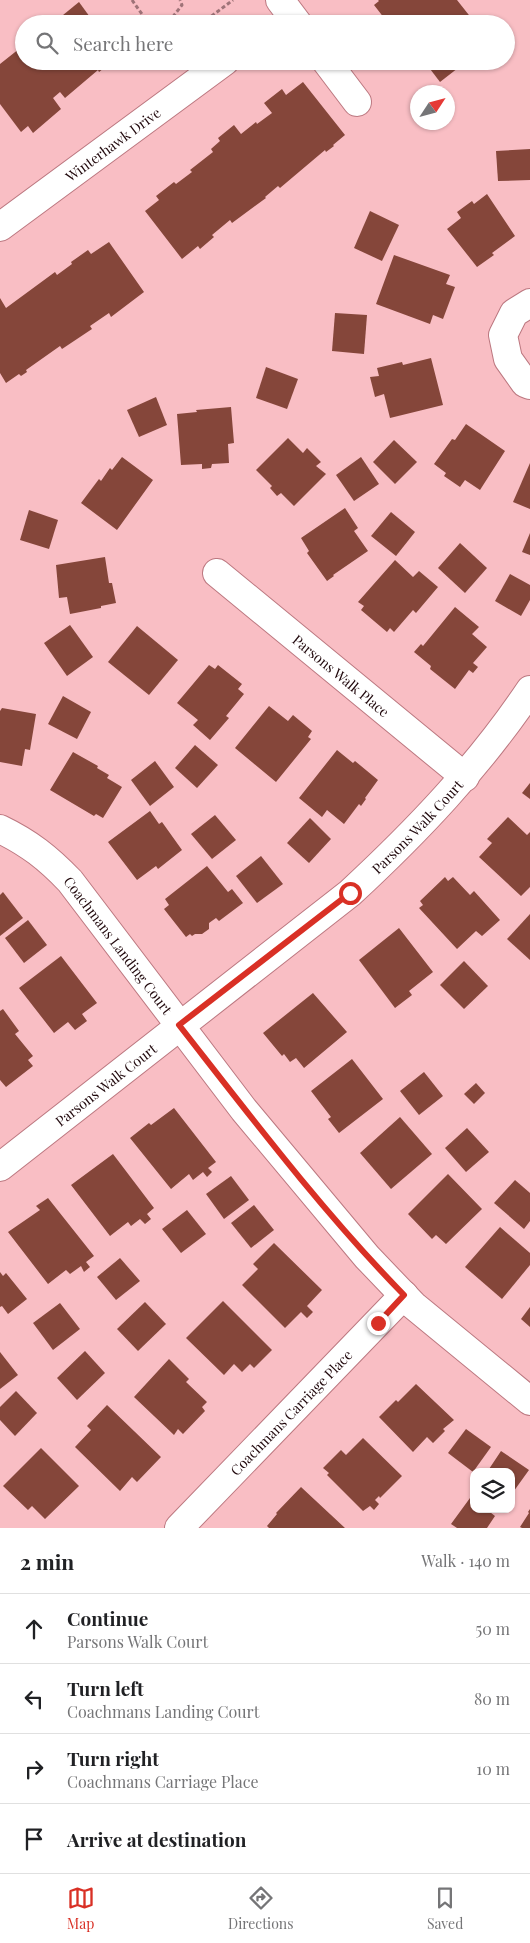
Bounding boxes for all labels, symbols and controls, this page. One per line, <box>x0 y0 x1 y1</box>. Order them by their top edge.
search box <box>15 15 515 70</box>
icon: search <box>33 29 61 57</box>
text: Search here <box>73 30 173 56</box>
north arrow <box>410 85 455 130</box>
street label: Winterhawk Drive <box>60 102 164 186</box>
street label: Parsons Walk Place <box>289 630 394 721</box>
street label: Parsons Walk Court <box>367 775 467 877</box>
street label: Coachmans Landing Court <box>60 872 178 1019</box>
route start <box>339 882 362 905</box>
street label: Parsons Walk Court <box>51 1038 161 1130</box>
route end <box>367 1312 390 1335</box>
street label: Coachmans Carriage Place <box>226 1345 356 1479</box>
map controls <box>470 1468 515 1513</box>
button: layers <box>470 1468 515 1513</box>
text: 2 min <box>20 1547 74 1575</box>
text: Walk · 140 m <box>421 1550 510 1571</box>
text: Continue <box>67 1605 148 1631</box>
icon: ahead <box>20 1615 48 1643</box>
text: 50 m <box>476 1618 510 1639</box>
text: Parsons Walk Court <box>67 1631 208 1652</box>
text: Turn left <box>67 1675 144 1701</box>
icon: left <box>20 1685 48 1713</box>
text: 80 m <box>474 1688 510 1709</box>
text: Coachmans Landing Court <box>67 1701 259 1722</box>
text: Turn right <box>67 1745 159 1771</box>
icon: right <box>20 1755 48 1783</box>
text: 10 m <box>476 1758 510 1779</box>
text: Coachmans Carriage Place <box>67 1771 259 1792</box>
icon: arrive <box>20 1825 48 1853</box>
text: Arrive at destination <box>67 1826 247 1852</box>
tab: Map <box>67 1884 95 1933</box>
tab: Directions <box>228 1884 294 1933</box>
tab: Saved <box>427 1884 463 1933</box>

